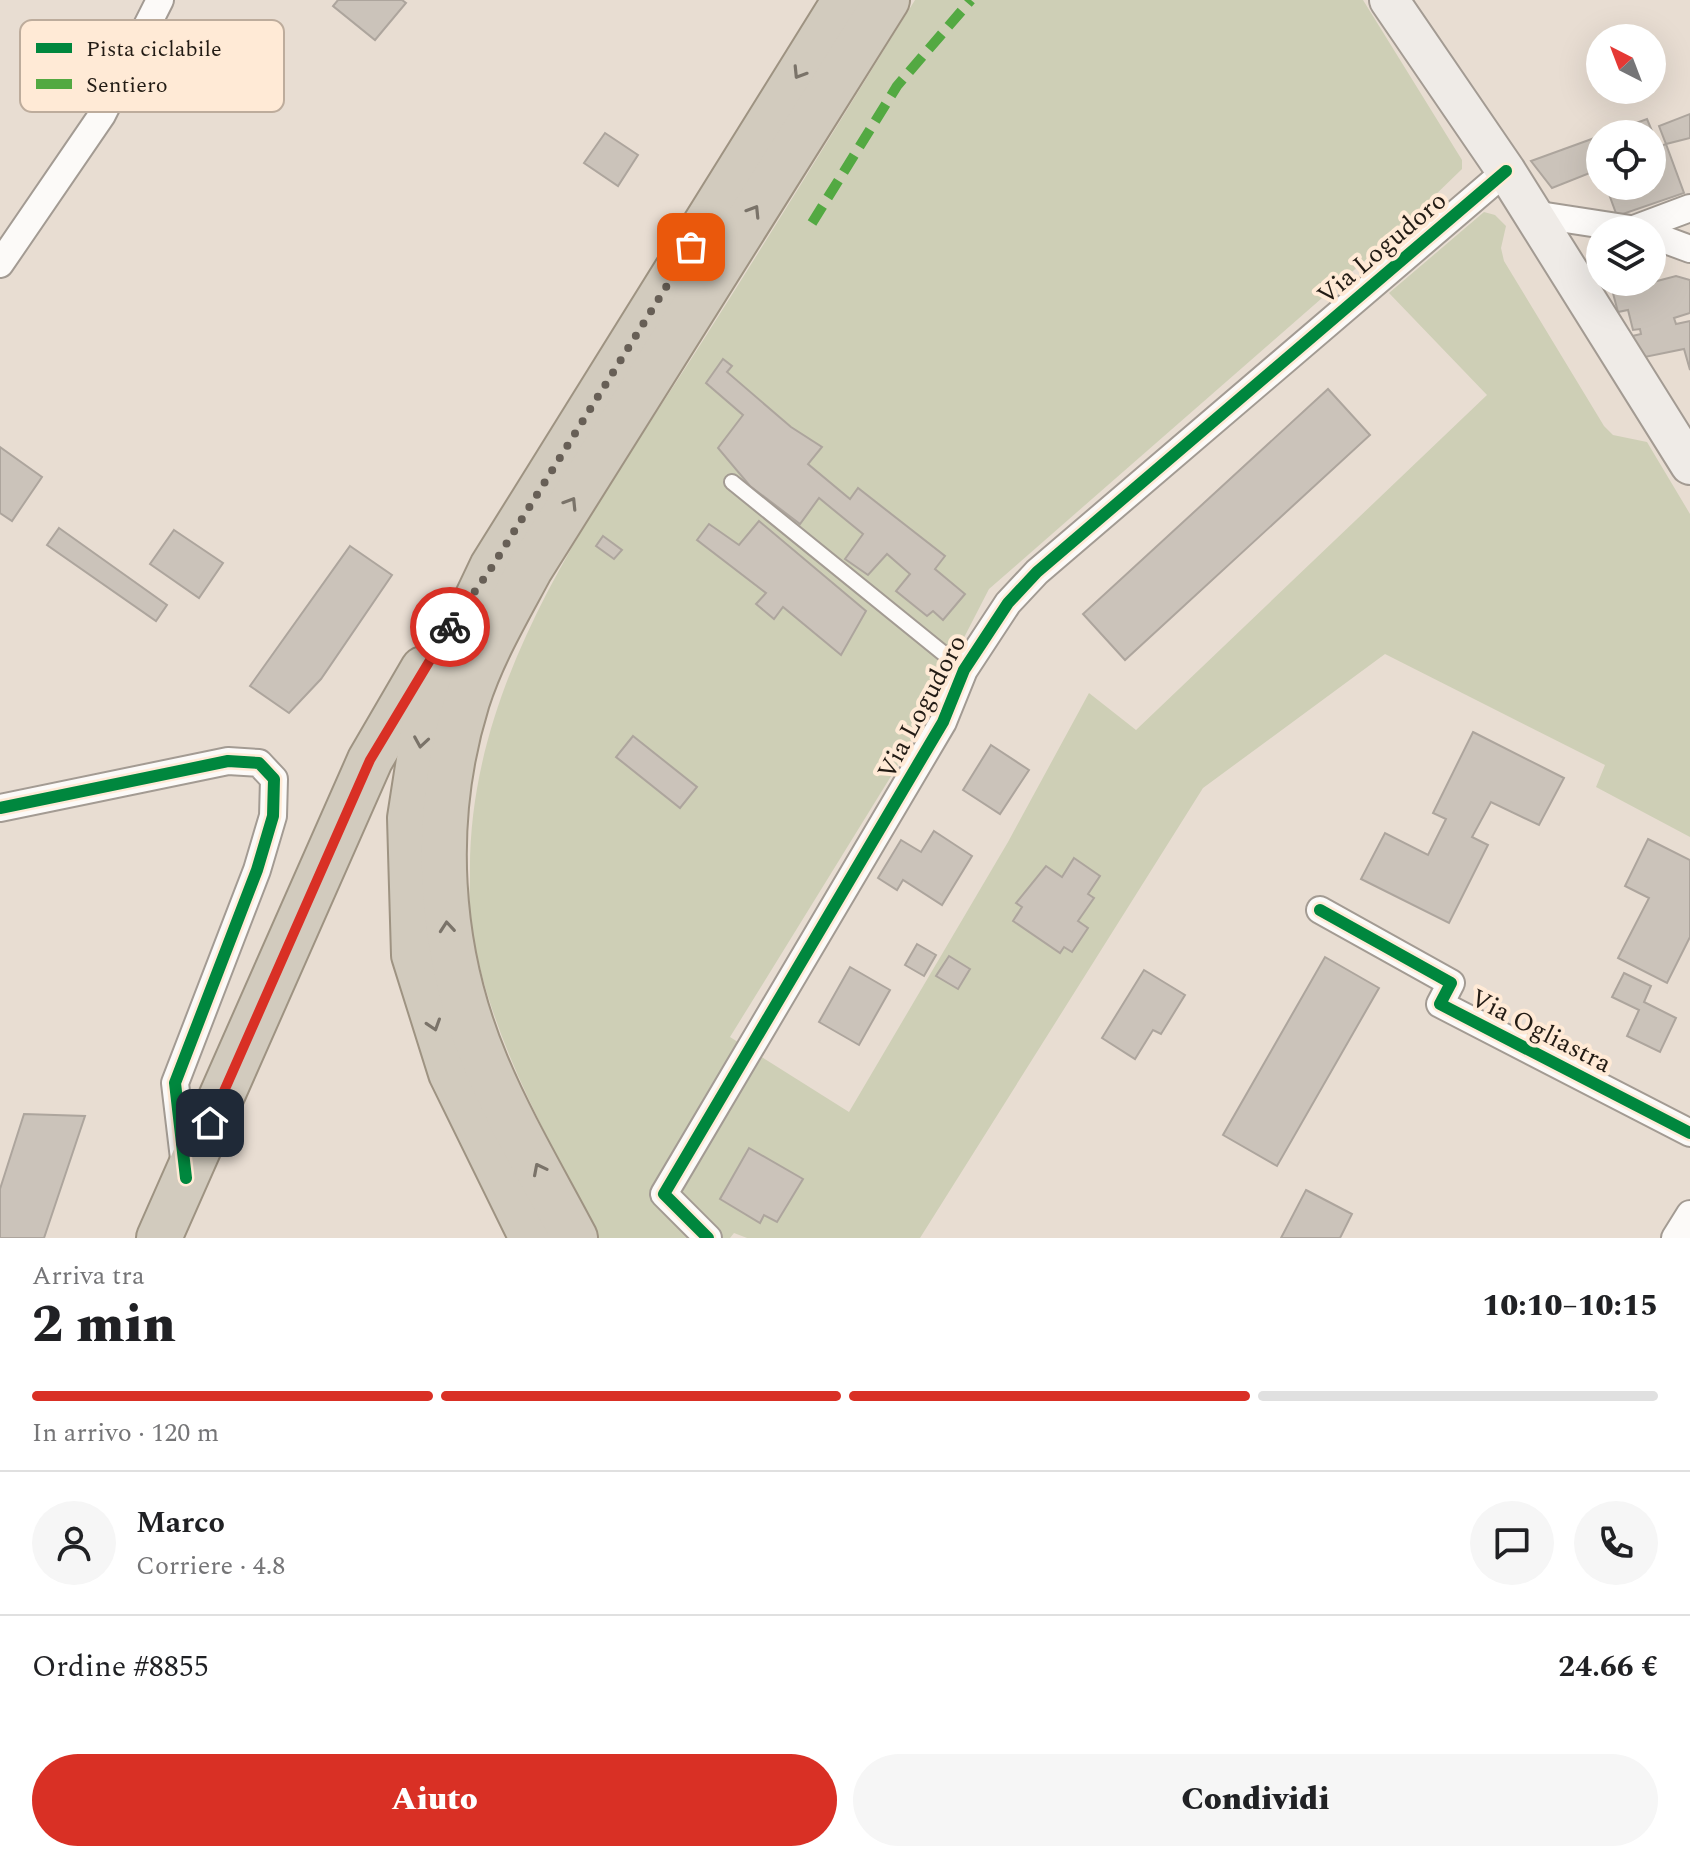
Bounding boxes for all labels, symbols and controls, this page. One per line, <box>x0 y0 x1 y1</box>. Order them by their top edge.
legend <box>20 20 284 112</box>
north arrow <box>1586 24 1666 104</box>
map controls <box>1586 24 1666 296</box>
text: Pista ciclabile <box>86 33 222 66</box>
one-way arrow <box>794 64 809 79</box>
text: Sentiero <box>86 69 168 102</box>
button: locate <box>1586 120 1666 200</box>
street label: Via Logudoro <box>1308 182 1456 314</box>
one-way arrow <box>744 205 759 220</box>
pin <box>657 213 725 281</box>
button: layers <box>1586 216 1666 296</box>
icon: bag <box>669 225 713 269</box>
one-way arrow <box>561 497 576 511</box>
courier <box>410 587 490 667</box>
icon: bike <box>428 605 472 649</box>
street label: Via Logudoro <box>867 628 977 786</box>
one-way arrow <box>414 736 431 749</box>
one-way arrow <box>439 920 456 933</box>
street label: Via Ogliastra <box>1463 978 1619 1084</box>
one-way arrow <box>425 1018 441 1031</box>
pin <box>176 1089 244 1157</box>
icon: home <box>188 1101 232 1145</box>
one-way arrow <box>534 1162 549 1177</box>
text: Arriva tra <box>32 1256 145 1296</box>
text: 10:10–10:15 <box>1482 1283 1658 1329</box>
text: 2 min <box>32 1286 176 1365</box>
text: In arrivo · 120 m <box>32 1413 219 1453</box>
text: Marco <box>136 1500 225 1546</box>
button: person <box>32 1501 116 1585</box>
button: chat <box>1470 1501 1554 1585</box>
button: phone <box>1574 1501 1658 1585</box>
text: Corriere · 4.8 <box>136 1546 285 1586</box>
text: Ordine #8855 <box>32 1644 209 1690</box>
text: 24.66 € <box>1558 1644 1658 1690</box>
button: Aiuto <box>32 1754 837 1846</box>
button: Condividi <box>853 1754 1658 1846</box>

